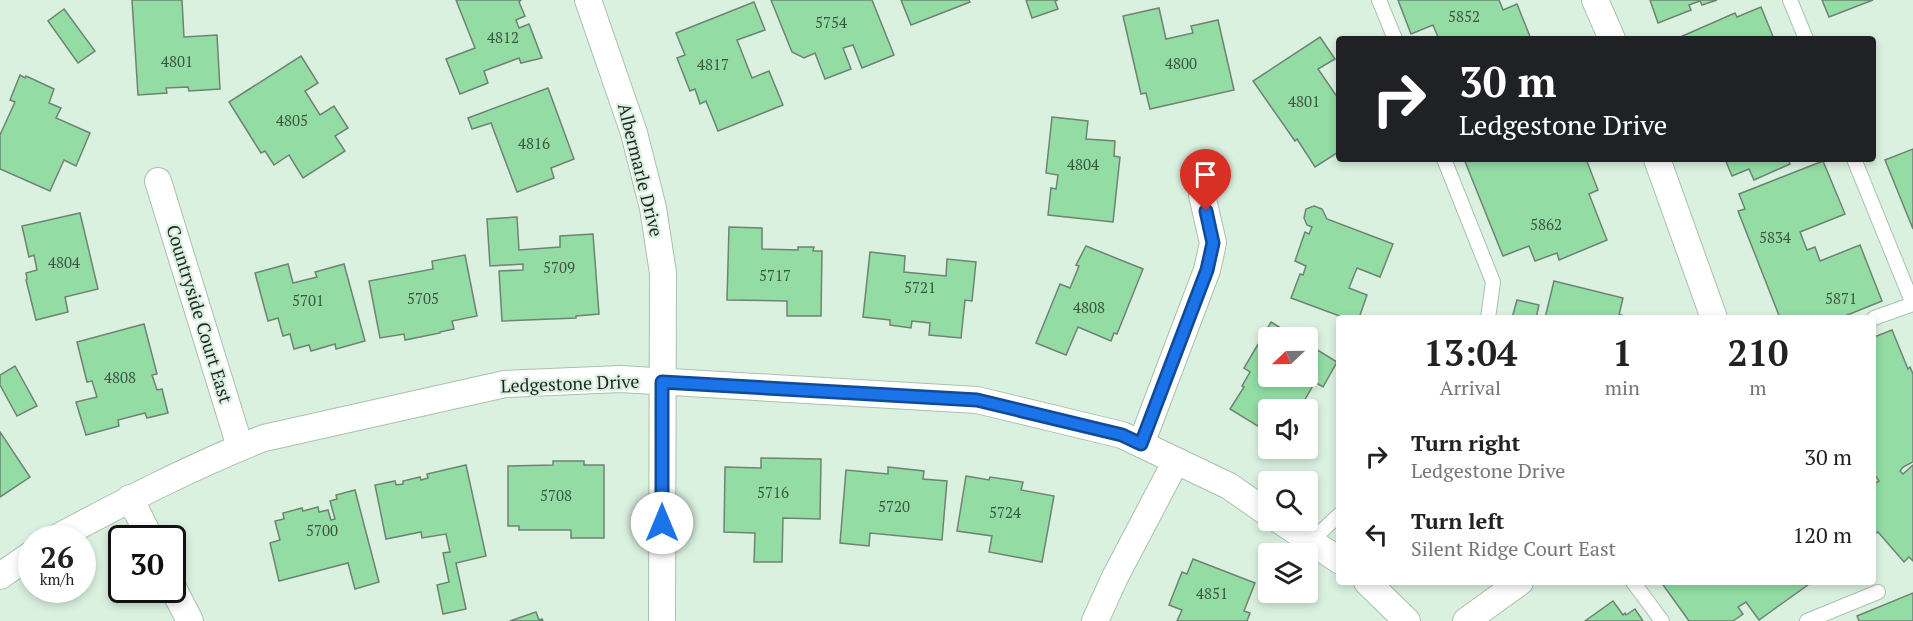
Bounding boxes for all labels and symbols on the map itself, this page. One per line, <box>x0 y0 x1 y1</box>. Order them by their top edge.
house number: 5852 <box>1448 6 1480 26</box>
house number: 5754 <box>815 12 847 32</box>
house number: 4812 <box>487 27 519 47</box>
house number: 4801 <box>161 51 193 71</box>
house number: 4800 <box>1165 53 1197 73</box>
house number: 4817 <box>697 54 729 74</box>
house number: 4801 <box>1288 91 1320 111</box>
street label: Albermarle Drive <box>613 100 669 239</box>
house number: 4805 <box>276 110 308 130</box>
house number: 4816 <box>518 133 550 153</box>
pin <box>1180 149 1231 211</box>
house number: 4804 <box>1067 154 1099 174</box>
house number: 5862 <box>1530 214 1562 234</box>
street label: Countryside Court East <box>161 222 239 406</box>
house number: 5834 <box>1759 227 1791 247</box>
house number: 4804 <box>48 252 80 272</box>
house number: 5709 <box>543 257 575 277</box>
house number: 5717 <box>759 265 791 285</box>
house number: 5721 <box>904 277 936 297</box>
house number: 5705 <box>407 288 439 308</box>
house number: 5871 <box>1825 288 1857 308</box>
house number: 5701 <box>292 290 324 310</box>
house number: 4808 <box>1073 297 1105 317</box>
north arrow <box>1258 327 1318 387</box>
house number: 4808 <box>104 367 136 387</box>
street label: Ledgestone Drive <box>500 369 640 397</box>
house number: 5716 <box>757 482 789 502</box>
house number: 5708 <box>540 485 572 505</box>
position arrow <box>630 491 694 555</box>
house number: 5720 <box>878 496 910 516</box>
house number: 5724 <box>989 502 1021 522</box>
house number: 5700 <box>306 520 338 540</box>
speed limit sign: 30 <box>108 525 186 603</box>
house number: 4851 <box>1196 583 1228 603</box>

